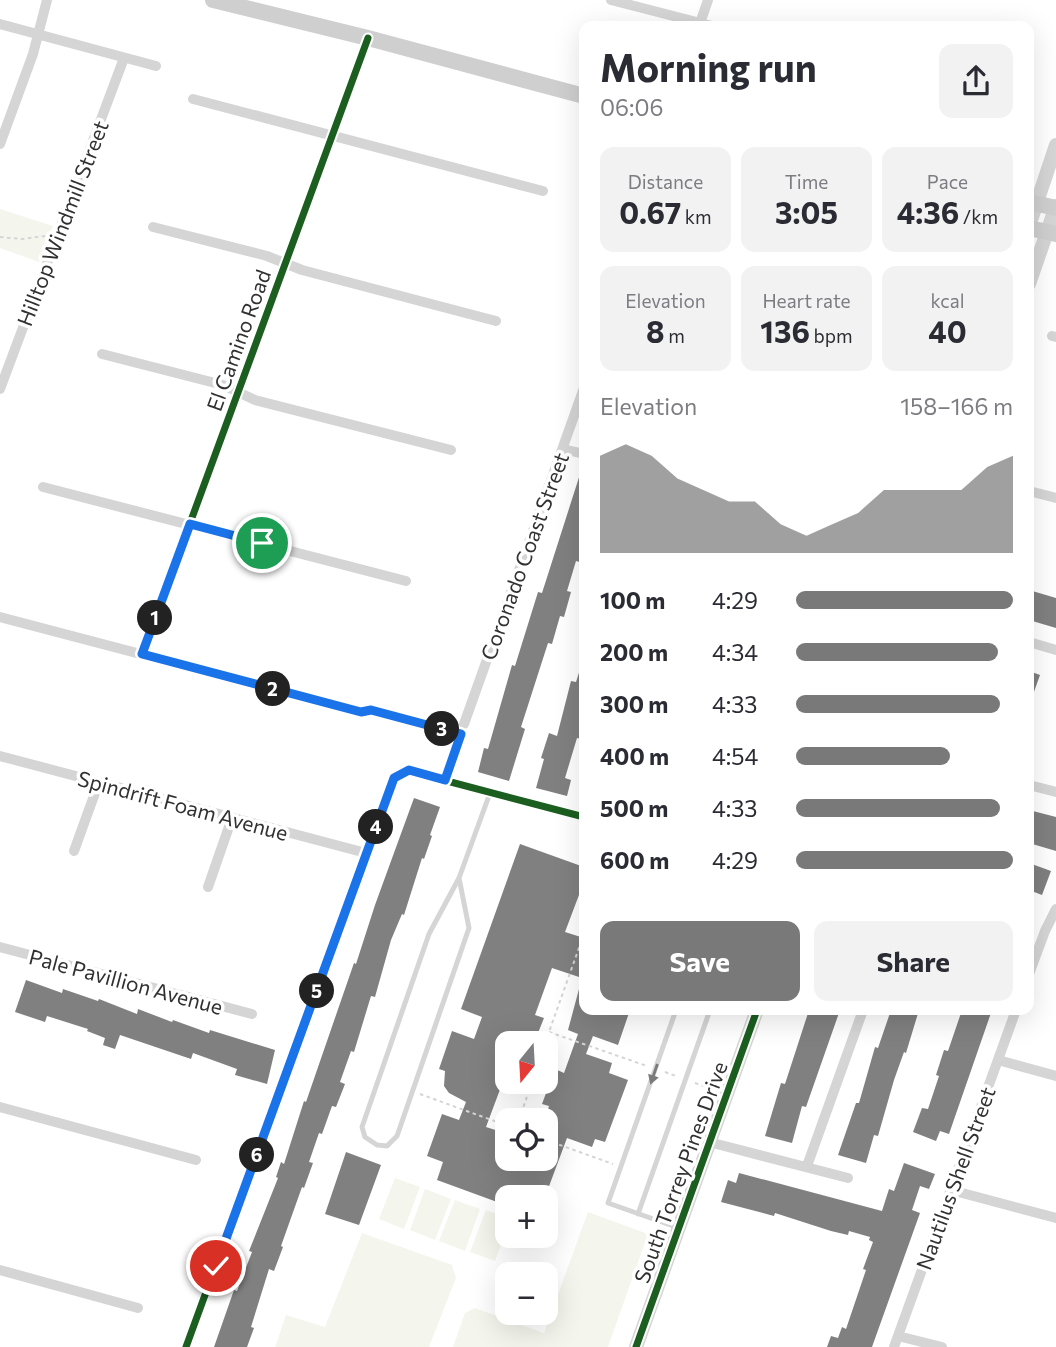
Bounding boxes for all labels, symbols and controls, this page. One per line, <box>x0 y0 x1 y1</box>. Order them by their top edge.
text: Morning run <box>600 43 817 90</box>
button: share <box>939 44 1013 118</box>
text: 06:06 <box>600 93 663 121</box>
street label: Hilltop Windmill Street <box>11 117 113 329</box>
text: Distance <box>628 170 703 193</box>
text: Time <box>785 170 828 193</box>
text: Pace <box>927 170 968 193</box>
text: 0.67 <box>619 193 681 230</box>
text: 3:05 <box>775 193 838 230</box>
text: 4:36 <box>897 193 959 230</box>
text: km <box>681 205 712 228</box>
text: /km <box>959 205 998 228</box>
street label: El Camino Road <box>201 266 275 414</box>
text: Elevation <box>625 289 706 312</box>
text: Heart rate <box>762 289 851 312</box>
text: kcal <box>930 289 965 312</box>
text: 8 <box>646 312 665 349</box>
text: 136 <box>760 312 810 349</box>
text: 40 <box>928 312 967 349</box>
text: m <box>665 324 685 347</box>
text: bpm <box>810 324 853 347</box>
text: Elevation <box>600 392 697 420</box>
text: 158–166 m <box>900 392 1013 420</box>
street label: Coronado Coast Street <box>475 449 573 663</box>
pin <box>232 513 292 573</box>
icon: arrive <box>243 524 281 562</box>
text: 100 m <box>600 586 665 614</box>
text: 4:29 <box>712 586 758 614</box>
pin: 1 <box>138 600 172 636</box>
text: 1 <box>150 606 159 629</box>
text: 200 m <box>600 638 668 666</box>
text: 4:34 <box>712 638 758 666</box>
pin: 2 <box>256 672 290 706</box>
text: 2 <box>267 677 278 700</box>
text: 300 m <box>600 690 668 718</box>
text: 4:33 <box>712 690 757 718</box>
pin: 3 <box>424 712 460 746</box>
text: 3 <box>436 717 447 740</box>
text: 400 m <box>600 742 669 770</box>
text: 4:54 <box>712 742 758 770</box>
street label: Spindrift Foam Avenue <box>75 765 291 845</box>
text: 500 m <box>600 794 668 822</box>
text: 4:33 <box>712 794 757 822</box>
pin: 4 <box>358 810 394 844</box>
text: 4 <box>370 815 381 838</box>
text: 600 m <box>600 846 669 874</box>
text: 4:29 <box>712 846 758 874</box>
button: Save <box>600 921 800 1001</box>
button: Share <box>814 921 1013 1001</box>
street label: Pale Pavillion Avenue <box>26 943 226 1019</box>
pin: 5 <box>300 974 334 1009</box>
text: 5 <box>311 979 322 1002</box>
north arrow <box>495 1031 558 1094</box>
map controls <box>495 1031 558 1325</box>
street label: South Torrey Pines Drive <box>628 1058 732 1286</box>
one-way arrow <box>648 1064 659 1085</box>
street label: Nautilus Shell Street <box>910 1083 1000 1273</box>
button: locate <box>495 1108 558 1171</box>
pin: 6 <box>240 1138 274 1172</box>
text: 6 <box>251 1143 262 1166</box>
button: + <box>495 1185 558 1248</box>
pin <box>186 1236 246 1296</box>
icon: check <box>197 1247 235 1285</box>
button: − <box>495 1262 558 1325</box>

